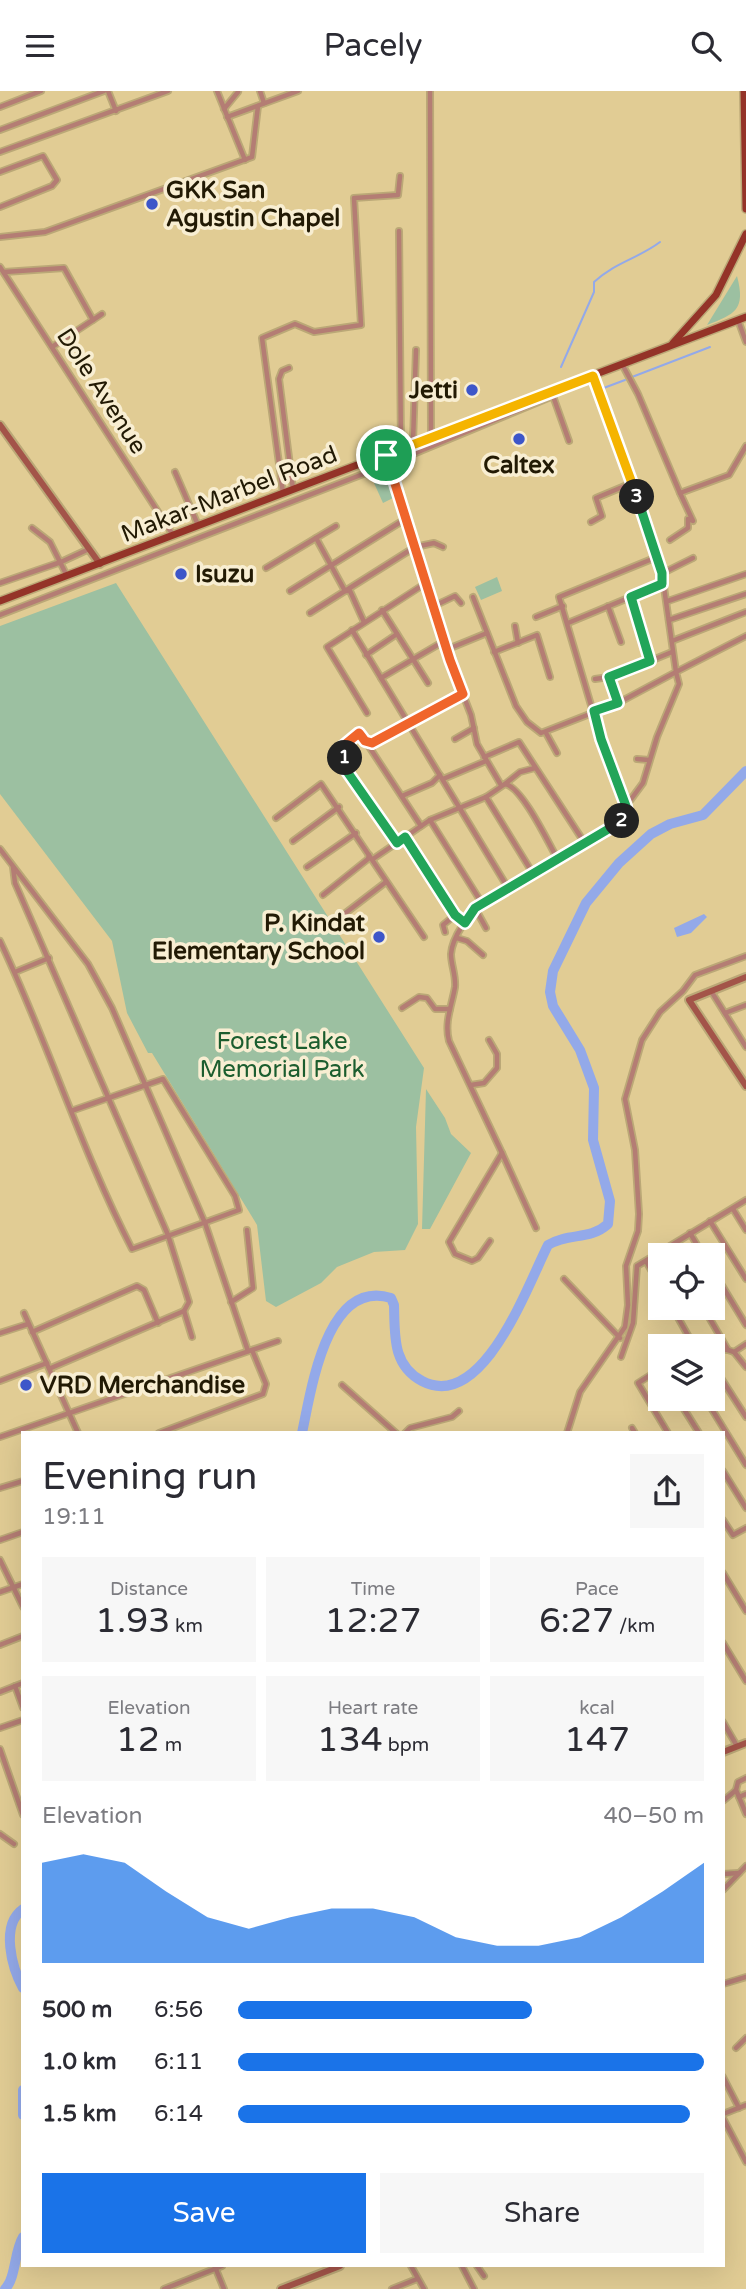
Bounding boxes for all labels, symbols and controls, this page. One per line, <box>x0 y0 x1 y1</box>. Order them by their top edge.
icon: menu <box>21 27 59 65</box>
text: Pacely <box>324 27 422 65</box>
icon: search <box>687 27 725 65</box>
place label: GKK San Agustin Chapel <box>166 176 340 233</box>
marker: GKK San Agustin Chapel <box>144 196 160 212</box>
street label: Dole Avenue <box>50 323 153 459</box>
place label: Jetti <box>408 376 458 405</box>
marker: Jetti <box>464 382 480 398</box>
pin <box>356 425 416 485</box>
marker: Caltex <box>511 431 527 447</box>
icon: arrive <box>367 436 405 474</box>
street label: Makar-Marbel Road <box>117 440 341 549</box>
place label: Caltex <box>483 451 555 480</box>
pin: 3 <box>620 479 654 515</box>
text: 3 <box>631 485 642 507</box>
place label: Isuzu <box>195 560 254 589</box>
marker: Isuzu <box>173 566 189 582</box>
pin: 1 <box>328 741 362 775</box>
text: 1 <box>339 746 350 768</box>
pin: 2 <box>604 803 640 839</box>
text: 2 <box>616 809 627 831</box>
place label: P. Kindat Elementary School <box>152 909 366 966</box>
marker: P. Kindat Elementary School <box>371 929 387 945</box>
park label: Forest Lake Memorial Park <box>199 1027 365 1084</box>
map controls <box>648 1243 725 1411</box>
button: locate <box>648 1243 725 1320</box>
button: layers <box>648 1334 725 1411</box>
place label: VRD Merchandise <box>40 1371 245 1400</box>
marker: VRD Merchandise <box>18 1377 34 1393</box>
text: Evening run <box>42 1454 257 1500</box>
button: share <box>630 1454 704 1528</box>
text: 19:11 <box>42 1503 106 1531</box>
text: Distance <box>110 1578 188 1600</box>
text: Time <box>351 1578 395 1600</box>
text: Pace <box>575 1578 619 1600</box>
text: 1.93 <box>95 1600 170 1642</box>
text: 12:27 <box>324 1600 422 1642</box>
text: 6:27 <box>539 1600 614 1642</box>
text: km <box>170 1615 203 1637</box>
text: /km <box>614 1615 655 1637</box>
text: Elevation <box>107 1697 191 1719</box>
text: Heart rate <box>328 1697 418 1719</box>
text: kcal <box>579 1697 615 1719</box>
text: 12 <box>116 1719 160 1761</box>
text: 134 <box>317 1719 383 1761</box>
text: 147 <box>564 1719 630 1761</box>
text: m <box>160 1734 182 1756</box>
text: bpm <box>383 1734 429 1756</box>
text: Elevation <box>42 1802 143 1830</box>
text: 40–50 m <box>603 1802 704 1830</box>
text: 500 m <box>42 1996 112 2024</box>
text: 6:56 <box>154 1996 203 2024</box>
text: 1.0 km <box>42 2048 117 2076</box>
text: 6:11 <box>154 2048 203 2076</box>
text: 1.5 km <box>42 2100 117 2128</box>
text: 6:14 <box>154 2100 203 2128</box>
button: Save <box>42 2173 366 2253</box>
button: Share <box>380 2173 704 2253</box>

